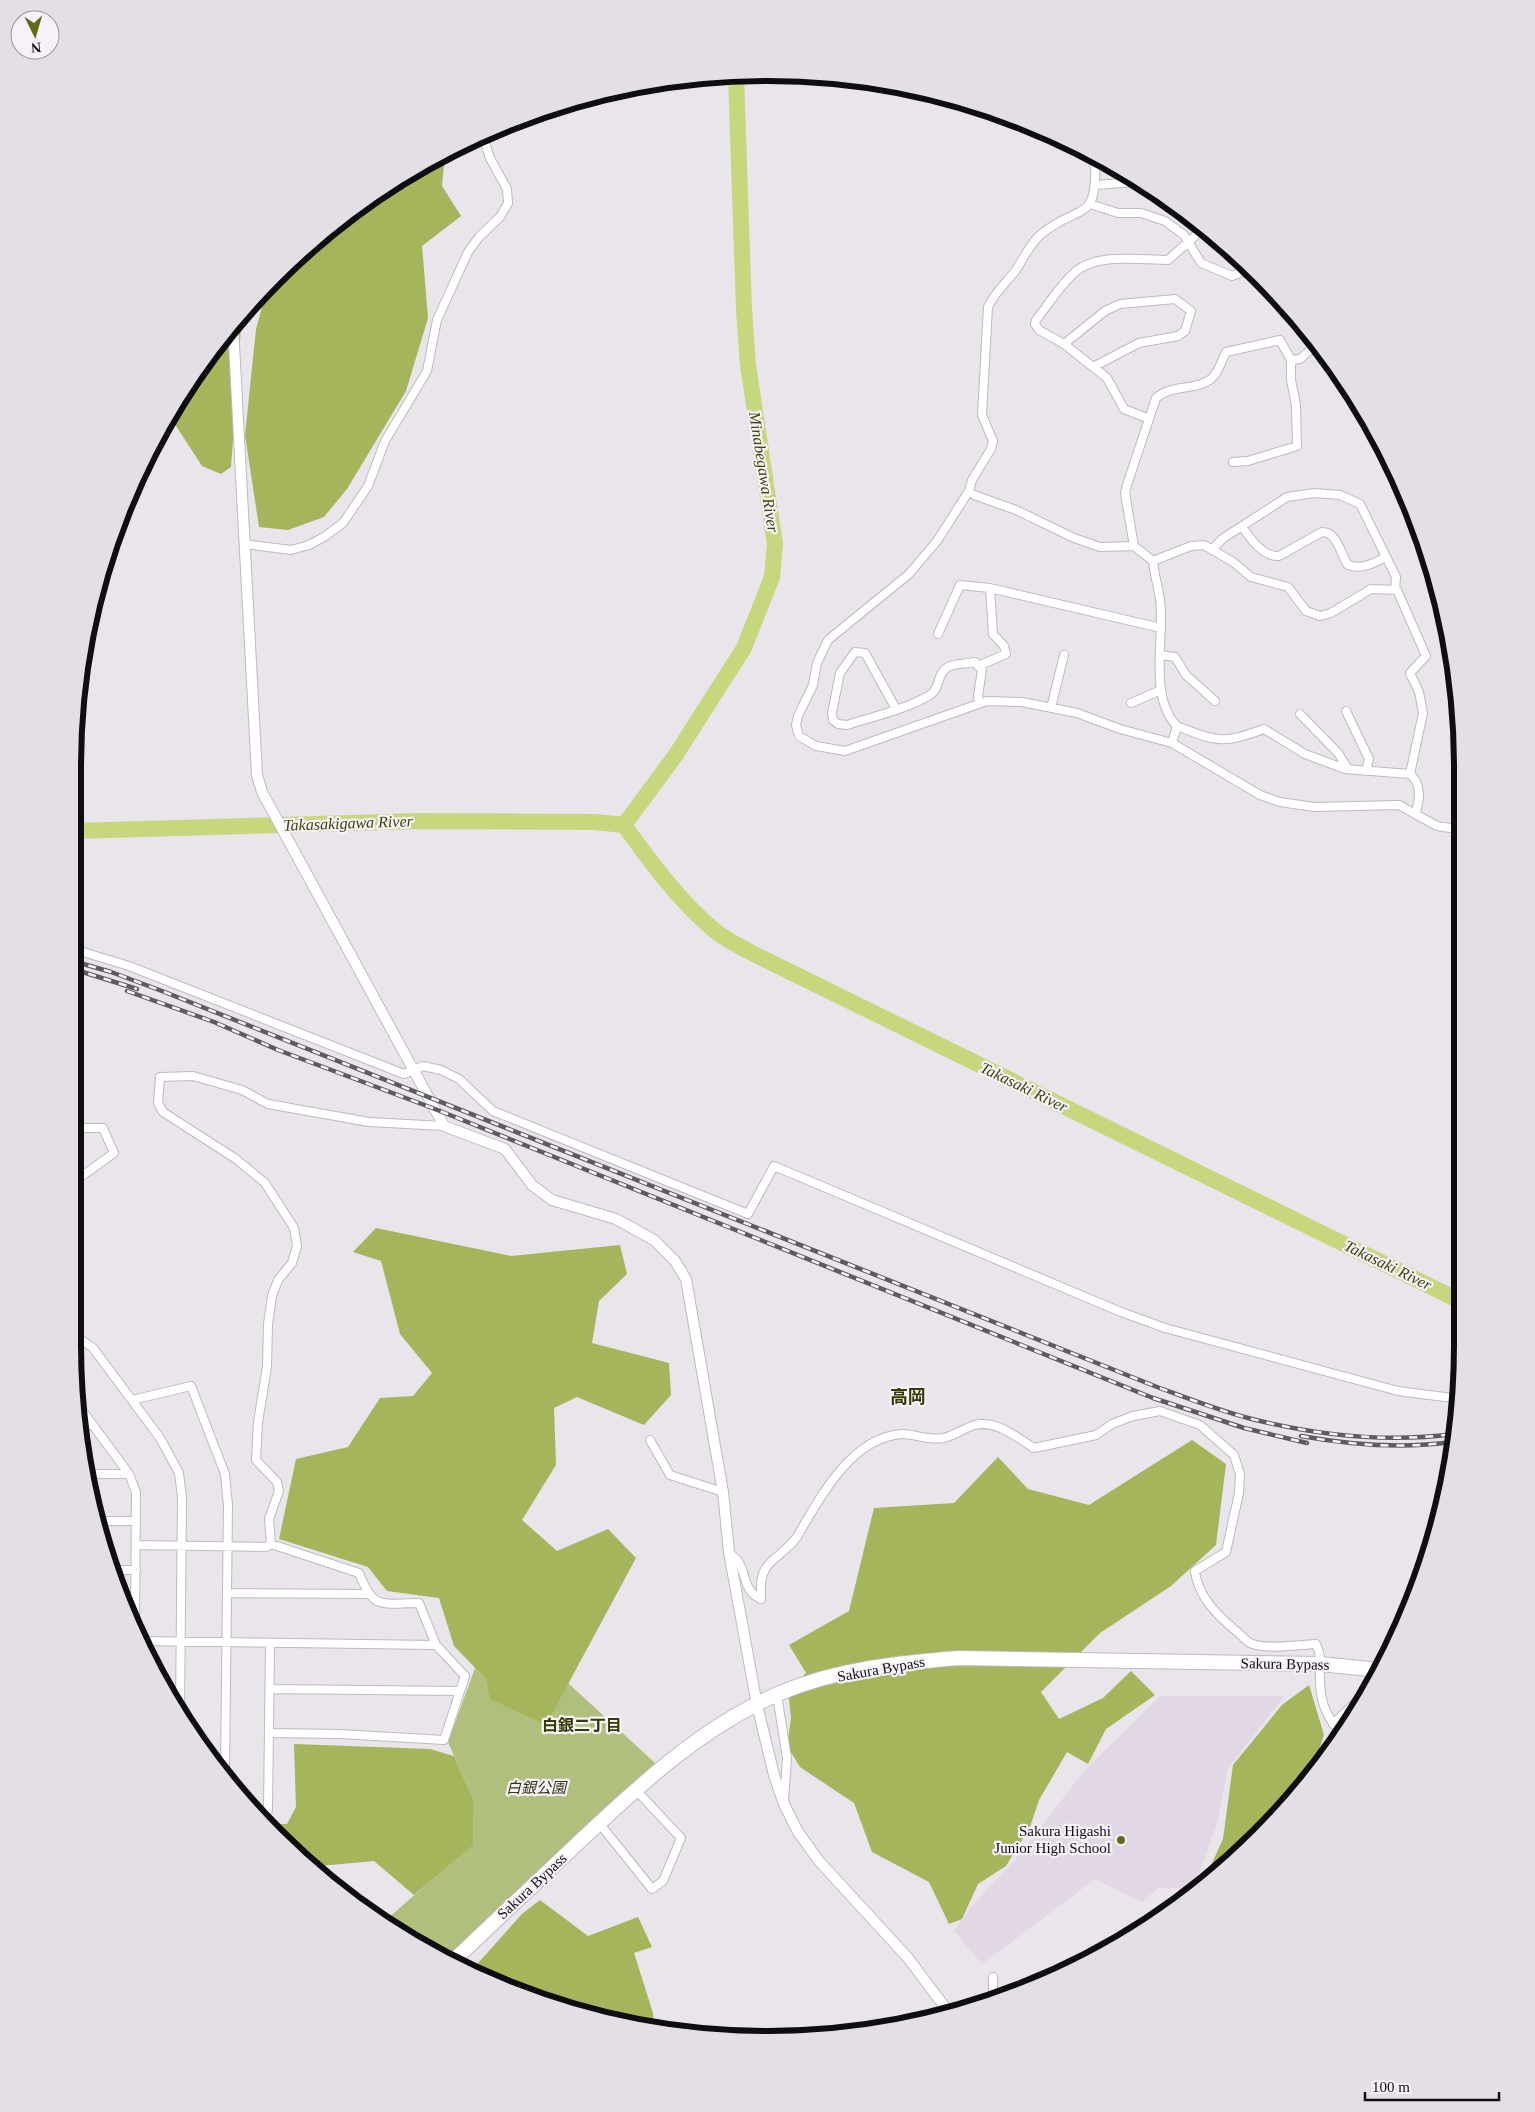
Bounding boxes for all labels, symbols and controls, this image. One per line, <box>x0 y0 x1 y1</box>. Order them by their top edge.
north arrow <box>10 10 60 60</box>
text: N <box>30 40 42 55</box>
water label: Minabegawa River <box>745 409 782 535</box>
water label: Takasakigawa River <box>283 812 414 835</box>
water label: Takasaki River <box>978 1059 1071 1116</box>
water label: Takasaki River <box>1342 1237 1435 1294</box>
district label: 高岡 <box>890 1387 926 1407</box>
street label: Sakura Bypass <box>836 1653 926 1685</box>
street label: Sakura Bypass <box>1240 1655 1330 1673</box>
district label: 白銀二丁目 <box>542 1717 622 1734</box>
park label: 白銀公園 <box>506 1780 568 1796</box>
place label: Sakura Higashi Junior High School <box>994 1823 1111 1856</box>
marker: Sakura Higashi Junior High School <box>1115 1834 1127 1846</box>
street label: Sakura Bypass <box>494 1850 570 1922</box>
scale bar <box>1365 2070 1499 2102</box>
text: 100 m <box>1372 2079 1410 2095</box>

